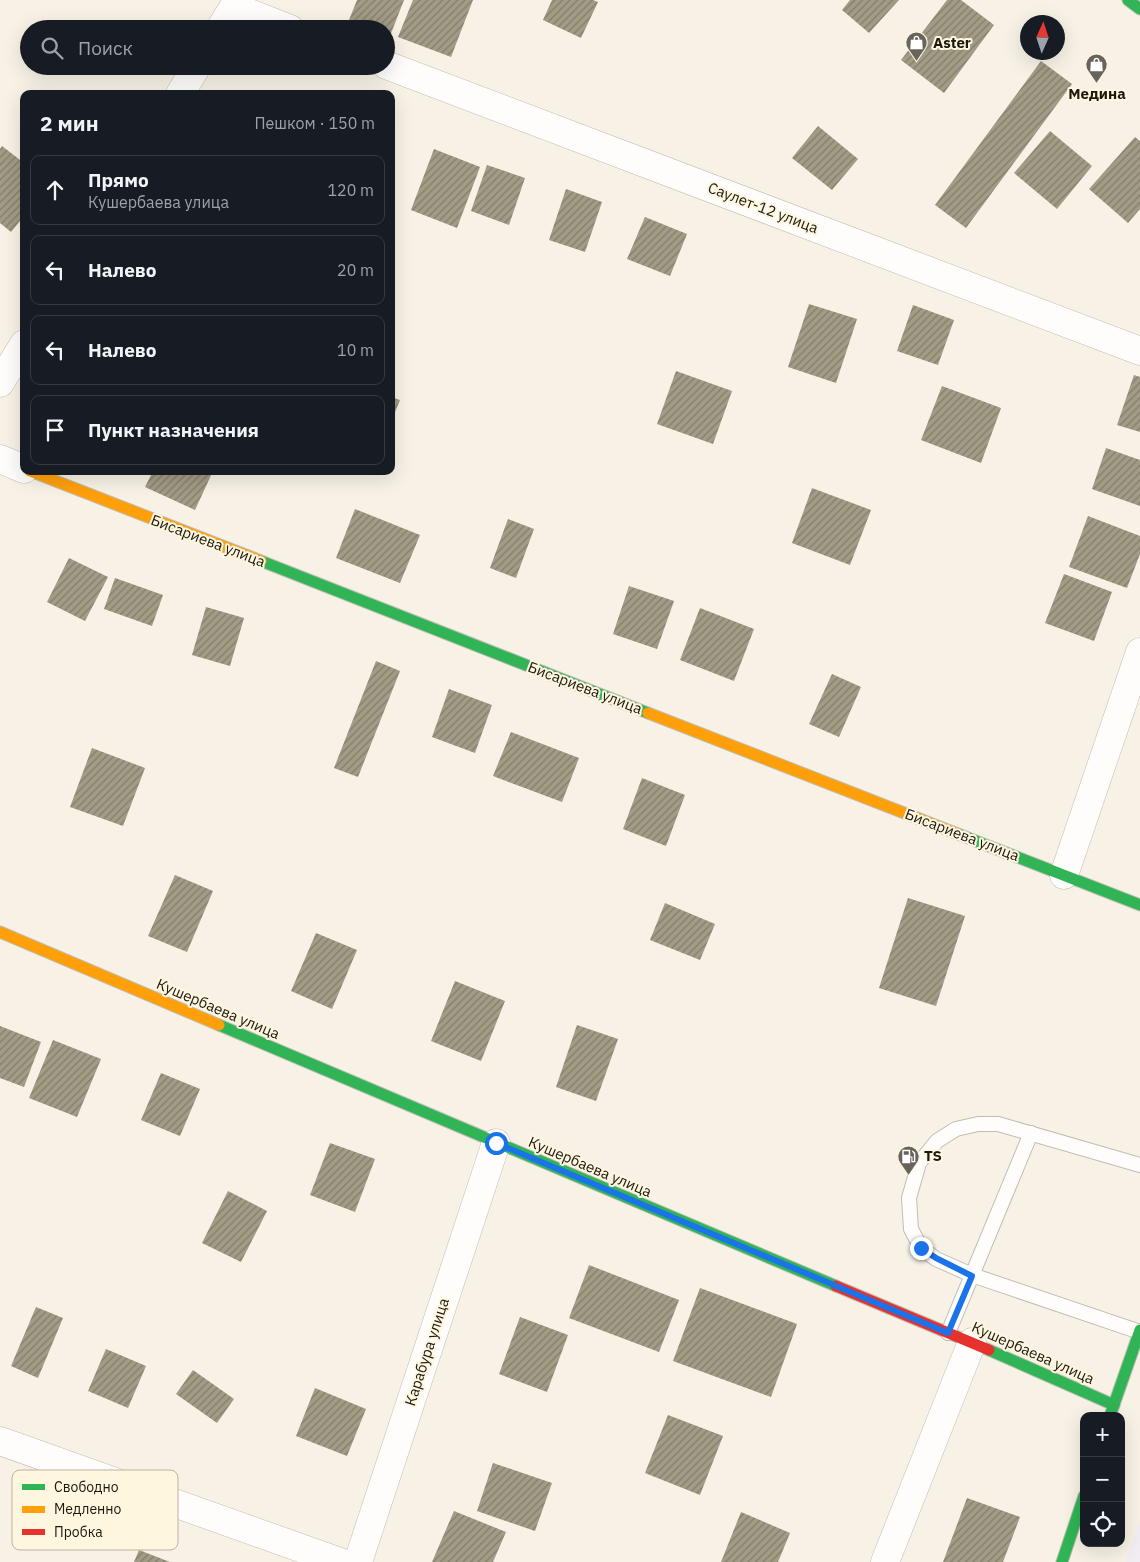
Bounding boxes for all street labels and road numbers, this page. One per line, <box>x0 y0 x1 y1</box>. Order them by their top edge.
street label: Саулет-12 улица <box>705 178 821 237</box>
street label: Бисариева улица <box>148 510 268 571</box>
street label: Бисариева улица <box>525 657 645 718</box>
street label: Бисариева улица <box>902 804 1022 865</box>
street label: Кушербаева улица <box>154 974 283 1043</box>
street label: Кушербаева улица <box>526 1132 655 1201</box>
street label: Карабура улица <box>400 1295 453 1408</box>
street label: Кушербаева улица <box>969 1317 1097 1388</box>

